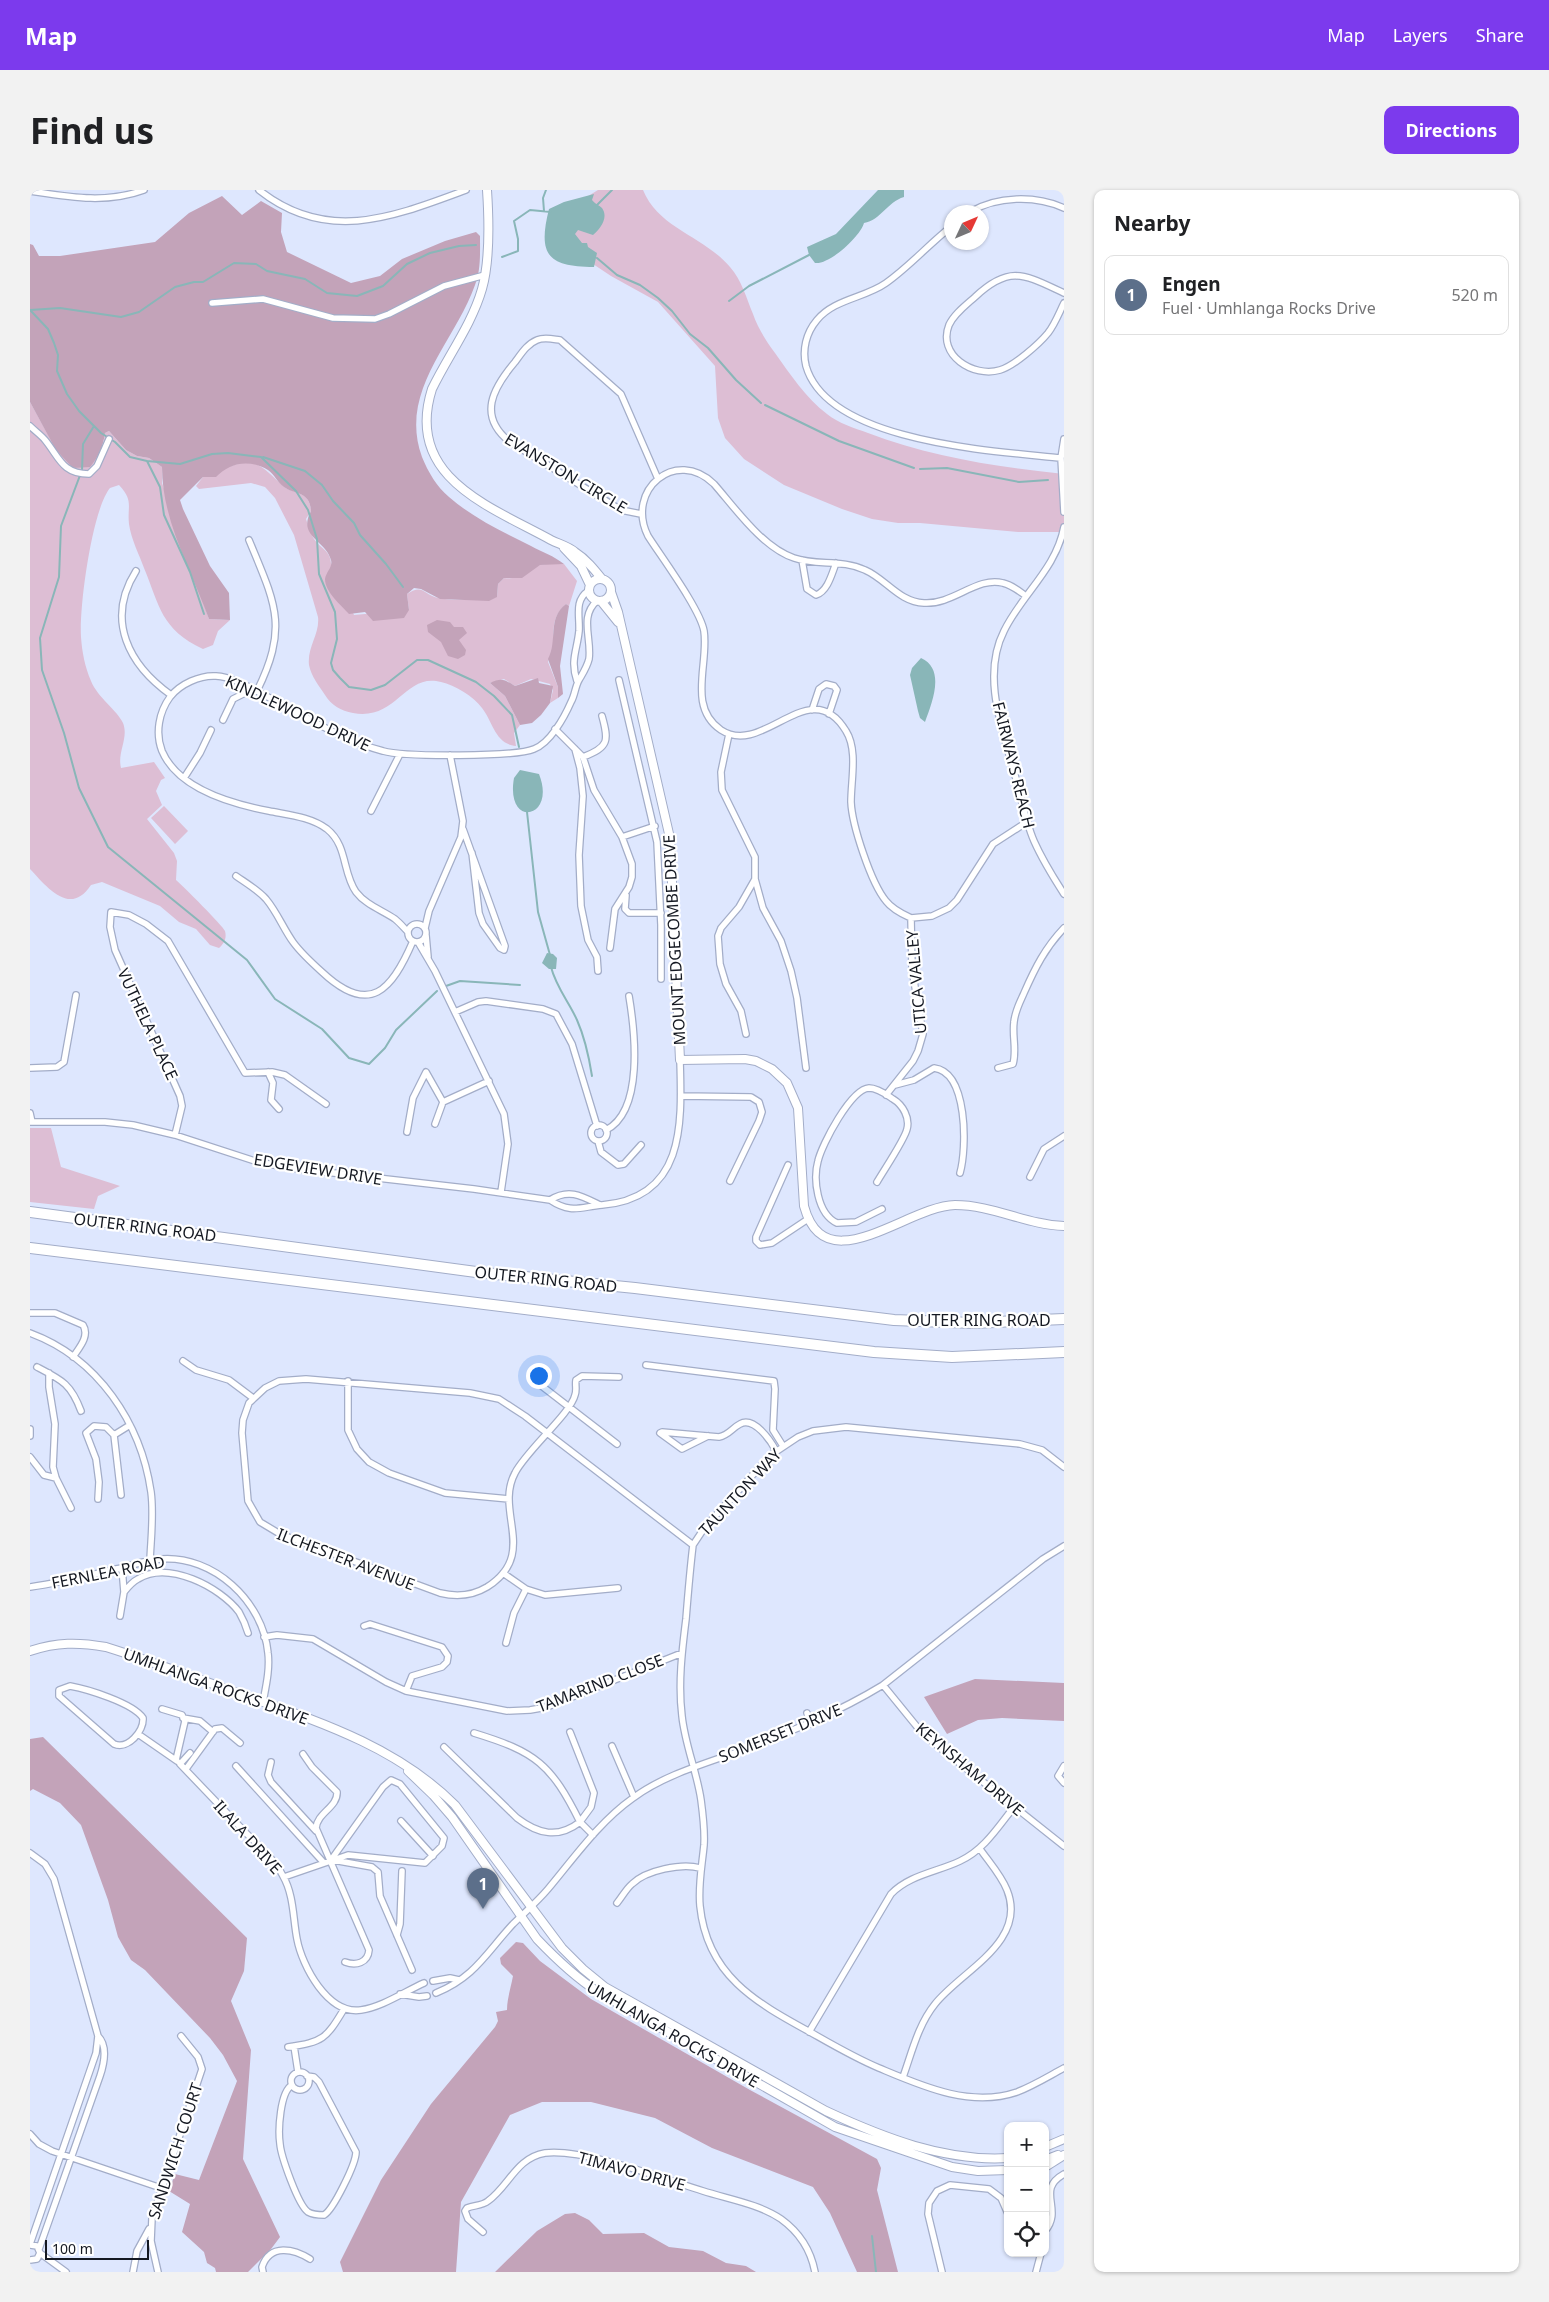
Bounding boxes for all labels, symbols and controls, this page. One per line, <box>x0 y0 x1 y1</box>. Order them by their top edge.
text: Map <box>25 19 77 52</box>
text: Map <box>1327 23 1365 47</box>
text: Layers <box>1393 23 1448 47</box>
text: Share <box>1476 23 1524 47</box>
button: Directions <box>1384 106 1519 154</box>
text: Find us <box>30 107 154 154</box>
north arrow <box>944 205 989 250</box>
text: Nearby <box>1114 209 1190 237</box>
text: Engen <box>1162 271 1221 297</box>
text: 1 <box>1126 284 1136 306</box>
text: 520 m <box>1451 284 1498 306</box>
text: Fuel · Umhlanga Rocks Drive <box>1162 297 1376 319</box>
street label: EVANSTON CIRCLE <box>501 428 631 518</box>
street label: KINDLEWOOD DRIVE <box>222 670 374 756</box>
street label: FAIRWAYS REACH <box>988 699 1040 831</box>
street label: MOUNT EDGECOMBE DRIVE <box>657 834 691 1046</box>
street label: UTICA VALLEY <box>900 928 932 1035</box>
street label: VUTHELA PLACE <box>113 965 183 1083</box>
street label: EDGEVIEW DRIVE <box>252 1148 384 1190</box>
street label: OUTER RING ROAD <box>72 1207 218 1247</box>
street label: OUTER RING ROAD <box>474 1261 618 1297</box>
street label: OUTER RING ROAD <box>907 1309 1051 1331</box>
your location <box>526 1363 552 1389</box>
street label: TAUNTON WAY <box>694 1443 787 1540</box>
street label: ILCHESTER AVENUE <box>274 1523 418 1595</box>
street label: FERNLEA ROAD <box>49 1550 167 1594</box>
street label: UMHLANGA ROCKS DRIVE <box>120 1642 312 1730</box>
street label: TAMARIND CLOSE <box>533 1649 667 1717</box>
street label: SOMERSET DRIVE <box>715 1698 845 1768</box>
street label: KEYNSHAM DRIVE <box>911 1717 1029 1821</box>
street label: ILALA DRIVE <box>209 1795 287 1879</box>
pin: 1 <box>467 1868 499 1909</box>
street label: UMHLANGA ROCKS DRIVE <box>583 1976 763 2092</box>
street label: SANDWICH COURT <box>143 2080 207 2222</box>
map controls <box>1004 2122 1049 2257</box>
button: + <box>1004 2122 1049 2167</box>
street label: TIMAVO DRIVE <box>576 2146 688 2196</box>
button: − <box>1004 2167 1049 2212</box>
button: locate <box>1004 2212 1049 2257</box>
scale bar <box>45 2237 149 2260</box>
text: 100 m <box>52 2239 93 2258</box>

